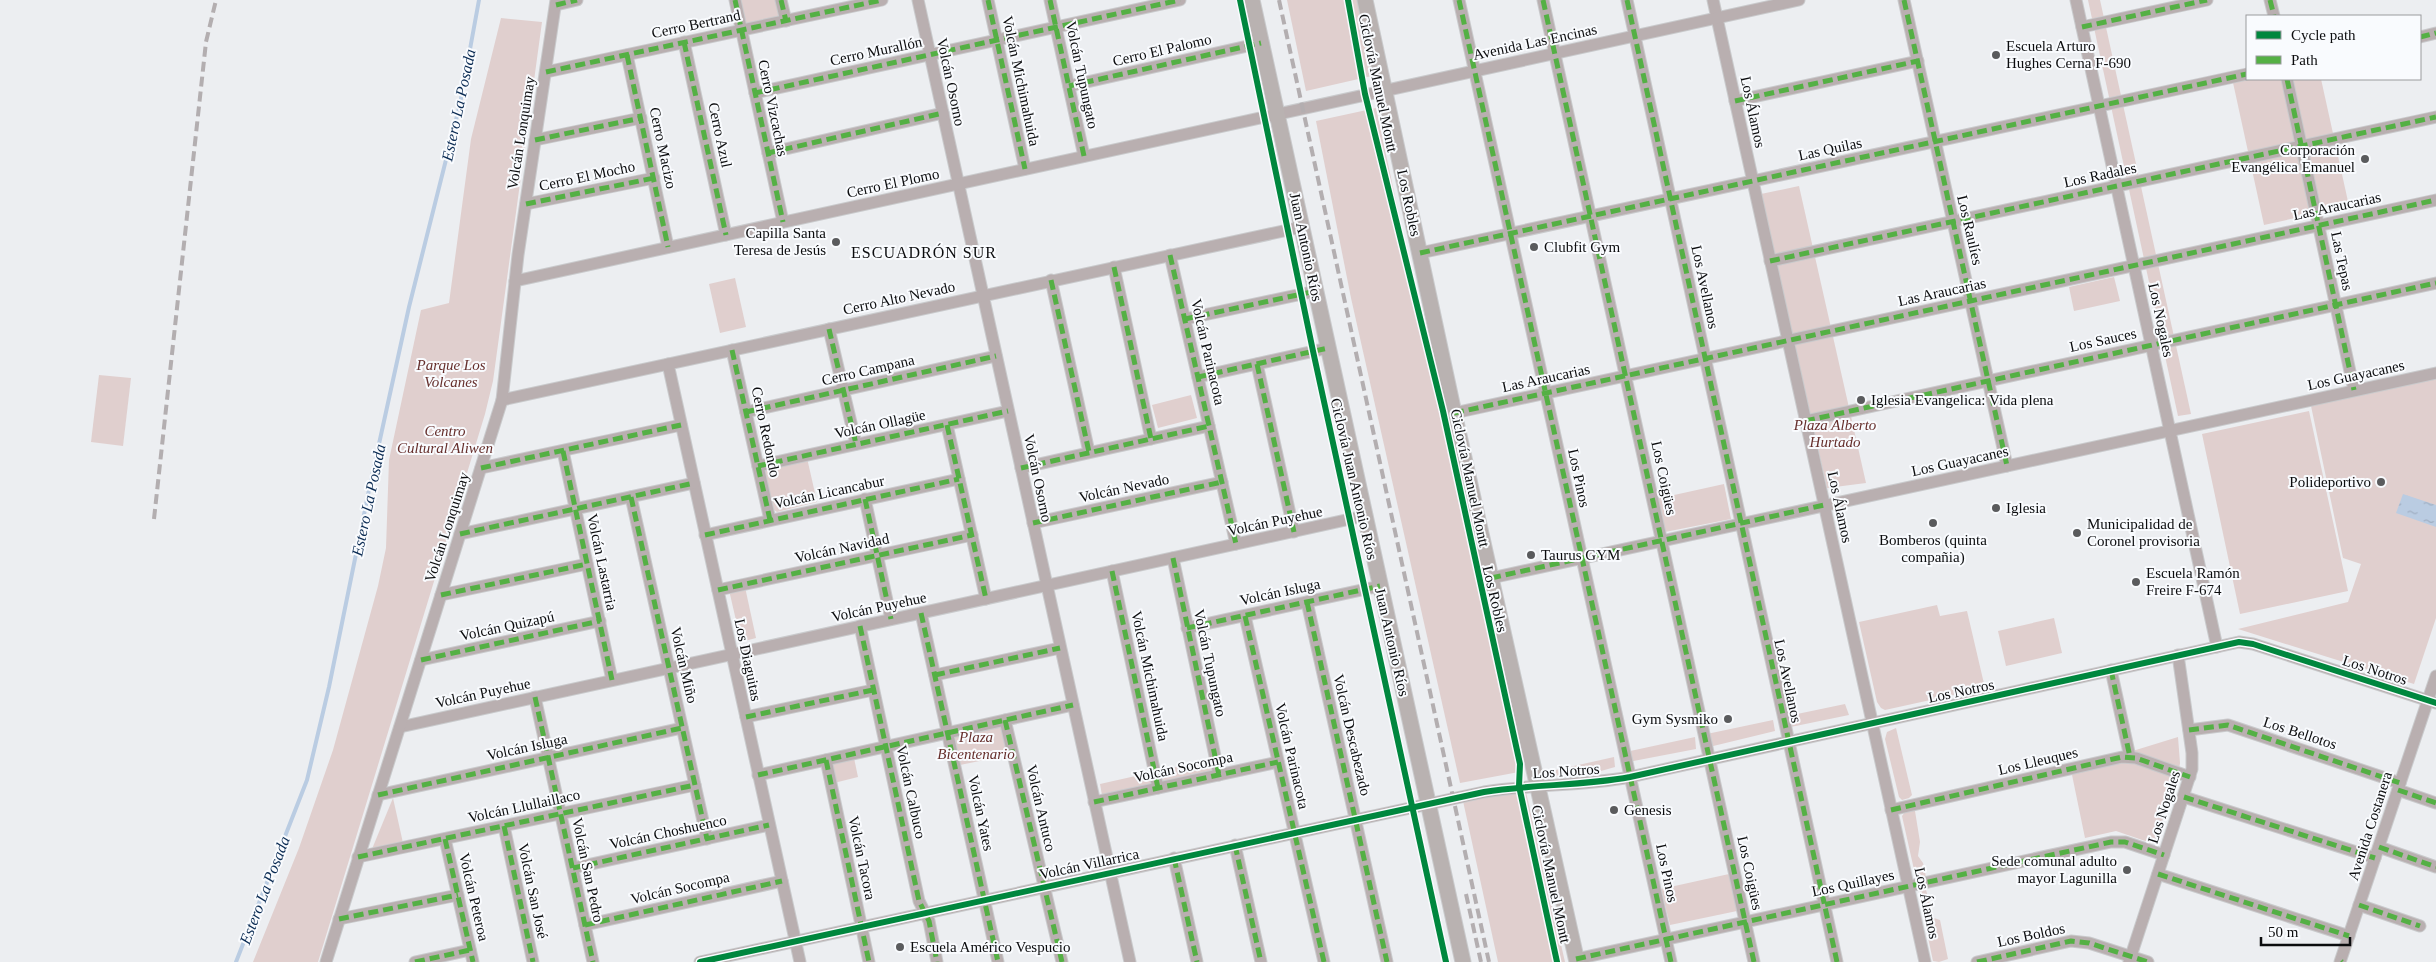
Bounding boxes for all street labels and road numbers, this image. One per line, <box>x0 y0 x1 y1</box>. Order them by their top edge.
street label: Cerro Bertrand <box>650 7 742 41</box>
street label: Ciclovía Manuel Montt <box>1356 12 1401 154</box>
street label: Volcán Michimahuida <box>999 14 1043 148</box>
street label: Volcán Tupungato <box>1063 20 1101 130</box>
street label: Avenida Las Encinas <box>1472 21 1599 63</box>
street label: Cerro El Palomo <box>1111 31 1213 69</box>
street label: Cerro Murallón <box>828 33 924 69</box>
street label: Volcán Osorno <box>934 37 968 127</box>
street label: Cerro Vizcachas <box>755 58 791 158</box>
street label: Volcán Lonquimay <box>504 75 538 191</box>
street label: Los Álamos <box>1738 75 1768 149</box>
street label: Cerro Azul <box>705 101 735 169</box>
street label: Cerro Macizo <box>647 106 679 190</box>
street label: Las Quilas <box>1797 134 1863 164</box>
street label: Cerro El Mocho <box>538 158 636 194</box>
street label: Los Radales <box>2062 159 2138 190</box>
street label: Cerro El Plomo <box>845 165 941 201</box>
street label: Los Robles <box>1394 168 1424 238</box>
street label: Las Araucarias <box>2292 189 2383 223</box>
street label: Juan Antonio Ríos <box>1287 191 1325 303</box>
street label: Los Raulíes <box>1954 193 1986 267</box>
street label: Las Tepas <box>2328 230 2356 292</box>
street label: Los Avellanos <box>1688 244 1722 330</box>
street label: Las Araucarias <box>1897 275 1988 309</box>
street label: Cerro Alto Nevado <box>842 278 956 318</box>
street label: Los Nogales <box>2145 281 2177 359</box>
street label: Volcán Parinacota <box>1188 297 1228 407</box>
street label: Los Sauces <box>2068 325 2138 355</box>
street label: Cerro Campana <box>820 351 916 388</box>
street label: Los Guayacanes <box>2306 357 2406 393</box>
street label: Las Araucarias <box>1501 361 1592 395</box>
street label: Cerro Redondo <box>749 385 783 479</box>
street label: Ciclovía Juan Antonio Ríos <box>1328 397 1380 562</box>
street label: Volcán Ollagüe <box>833 406 927 441</box>
street label: Ciclovía Manuel Montt <box>1448 407 1493 549</box>
street label: Volcán Osorno <box>1021 433 1055 523</box>
street label: Los Coigües <box>1648 439 1680 517</box>
street label: Los Guayacanes <box>1910 443 2010 479</box>
street label: Los Pinos <box>1565 447 1593 509</box>
street label: Volcán Lonquimay <box>422 470 472 584</box>
street label: Los Álamos <box>1825 470 1855 544</box>
street label: Volcán Nevado <box>1077 471 1171 505</box>
street label: Volcán Licancabur <box>772 472 886 512</box>
street label: Volcán Puyehue <box>1226 503 1324 539</box>
street label: Volcán Lastarria <box>584 512 620 612</box>
street label: Volcán Navidad <box>793 530 891 566</box>
street label: Los Robles <box>1480 564 1510 634</box>
street label: Volcán Isluga <box>1238 576 1322 608</box>
street label: Juan Antonio Ríos <box>1372 586 1412 698</box>
street label: Volcán Puyehue <box>830 589 928 625</box>
street label: Volcán Quizapú <box>458 608 556 644</box>
street label: Volcán Tupungato <box>1191 608 1229 718</box>
street label: Volcán Michimahuida <box>1128 609 1172 743</box>
street label: Los Diaguitas <box>731 617 765 703</box>
street label: Volcán Miño <box>667 625 701 705</box>
street label: Los Avellanos <box>1771 638 1805 724</box>
street label: Los Notros <box>2341 652 2410 688</box>
street label: Volcán Descabezado <box>1330 673 1374 797</box>
street label: Volcán Puyehue <box>434 675 532 711</box>
street label: Los Notros <box>1927 676 1996 706</box>
street label: Volcán Parinacota <box>1272 701 1312 811</box>
street label: Los Bellotos <box>2261 714 2339 752</box>
street label: Volcán Isluga <box>485 731 569 763</box>
street label: Volcán Calbuco <box>893 744 929 840</box>
street label: Los Lleuques <box>1997 744 2080 778</box>
street label: Volcán Socompa <box>1132 749 1234 785</box>
street label: Los Notros <box>1532 761 1600 781</box>
street label: Volcán Antuco <box>1023 763 1059 853</box>
street label: Los Nogales <box>2145 769 2183 845</box>
street label: Avenida Costanera <box>2345 769 2395 882</box>
street label: Volcán Yates <box>965 774 997 853</box>
street label: Volcán Llullaillaco <box>466 786 582 826</box>
street label: Ciclovía Manuel Montt <box>1529 803 1574 945</box>
street label: Volcán Choshuenco <box>608 812 728 852</box>
street label: Volcán Tacora <box>845 815 879 902</box>
street label: Volcán San Pedro <box>569 816 607 924</box>
street label: Los Coigües <box>1734 834 1766 912</box>
street label: Volcán San José <box>515 842 551 941</box>
street label: Los Pinos <box>1653 842 1681 904</box>
street label: Volcán Villarrica <box>1038 846 1141 882</box>
street label: Volcán Peteroa <box>456 851 492 943</box>
street label: Los Quillayes <box>1810 866 1896 900</box>
street label: Los Álamos <box>1912 866 1942 940</box>
street label: Volcán Socompa <box>629 869 731 907</box>
street label: Los Boldos <box>1996 920 2066 950</box>

